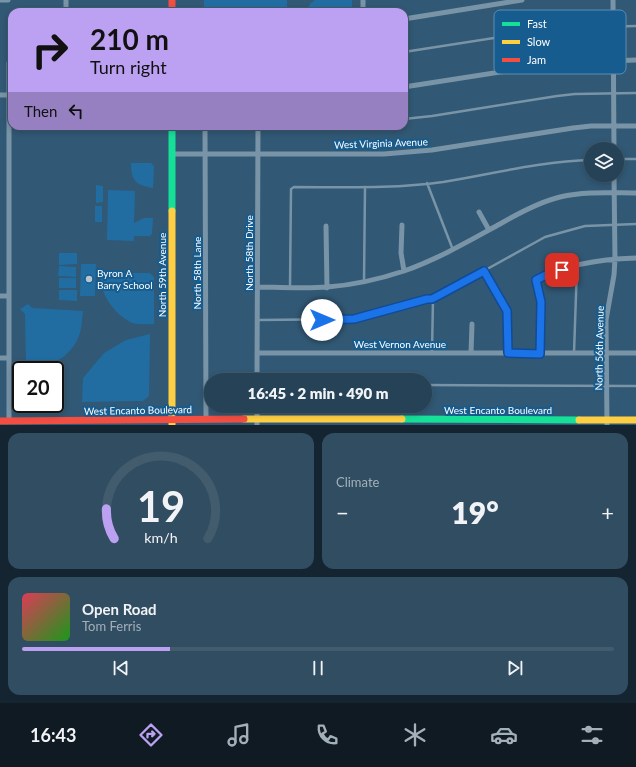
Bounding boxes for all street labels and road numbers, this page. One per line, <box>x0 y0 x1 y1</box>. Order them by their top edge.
street label: West Virginia Avenue <box>334 135 428 151</box>
street label: North 58th Drive <box>243 215 255 291</box>
street label: North 59th Avenue <box>156 233 168 317</box>
street label: North 58th Lane <box>191 237 203 309</box>
street label: North 56th Avenue <box>592 306 606 390</box>
street label: West Vernon Avenue <box>354 338 446 350</box>
street label: West Encanto Boulevard <box>84 403 192 417</box>
street label: West Encanto Boulevard <box>444 404 552 416</box>

